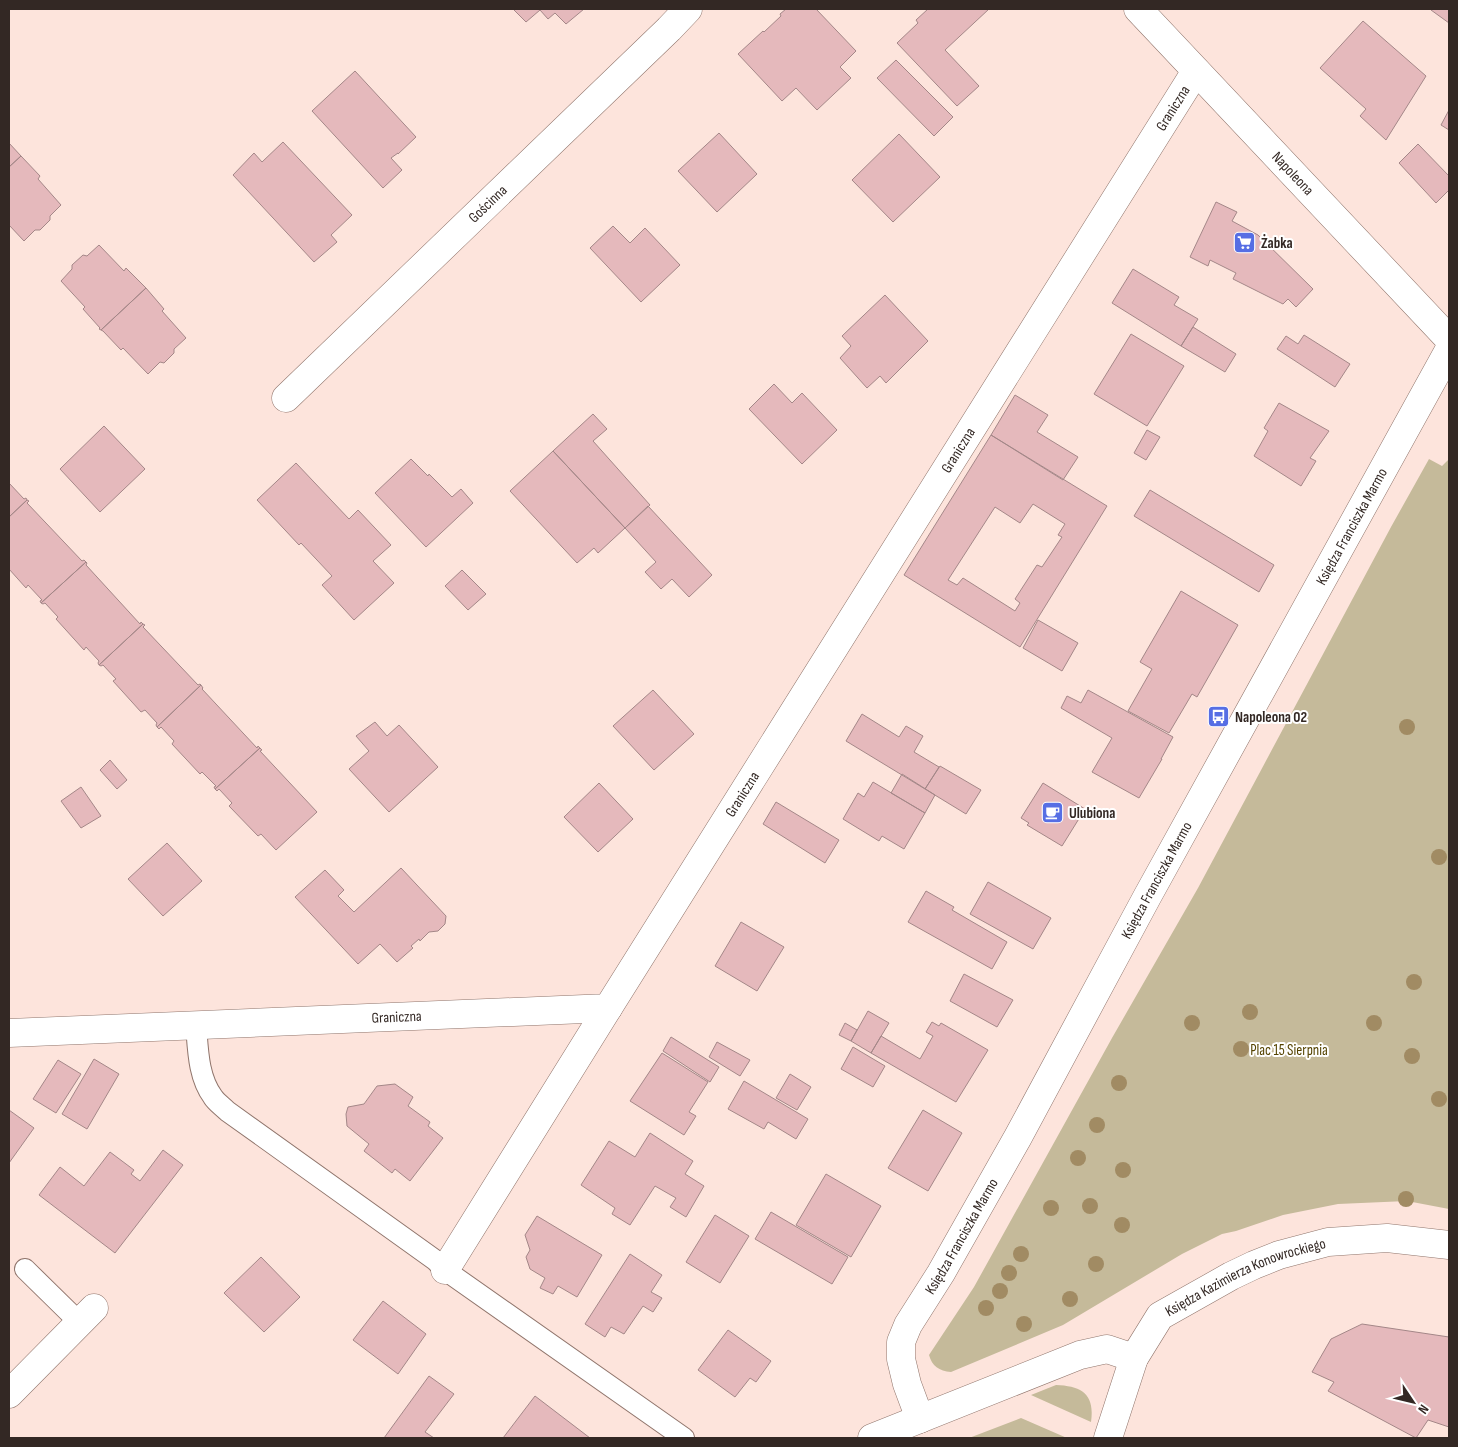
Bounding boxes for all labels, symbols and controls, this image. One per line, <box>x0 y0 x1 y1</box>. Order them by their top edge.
street label: Graniczna <box>1151 82 1194 134</box>
street label: Napoleona <box>1268 148 1318 199</box>
street label: Gościnna <box>464 181 511 227</box>
supermarket icon: Żabka <box>1233 231 1257 255</box>
place label: Żabka <box>1261 234 1293 253</box>
street label: Graniczna <box>937 424 979 477</box>
street label: Księdza Franciszka Marmo <box>1312 465 1392 588</box>
bus stop icon: Napoleona 02 <box>1207 705 1231 729</box>
place label: Napoleona 02 <box>1235 708 1307 727</box>
street label: Graniczna <box>721 768 764 820</box>
cafe icon: Ulubiona <box>1041 801 1065 825</box>
place label: Ulubiona <box>1069 804 1115 823</box>
street label: Księdza Franciszka Marmo <box>1117 818 1196 942</box>
street label: Graniczna <box>371 1006 422 1027</box>
park label: Plac 15 Sierpnia <box>1250 1041 1328 1060</box>
street label: Księdza Franciszka Marmo <box>920 1175 1002 1298</box>
street label: Księdza Kazimierza Konowrockiego <box>1162 1234 1328 1321</box>
north arrow <box>1388 1377 1438 1427</box>
text: N <box>1414 1401 1432 1417</box>

